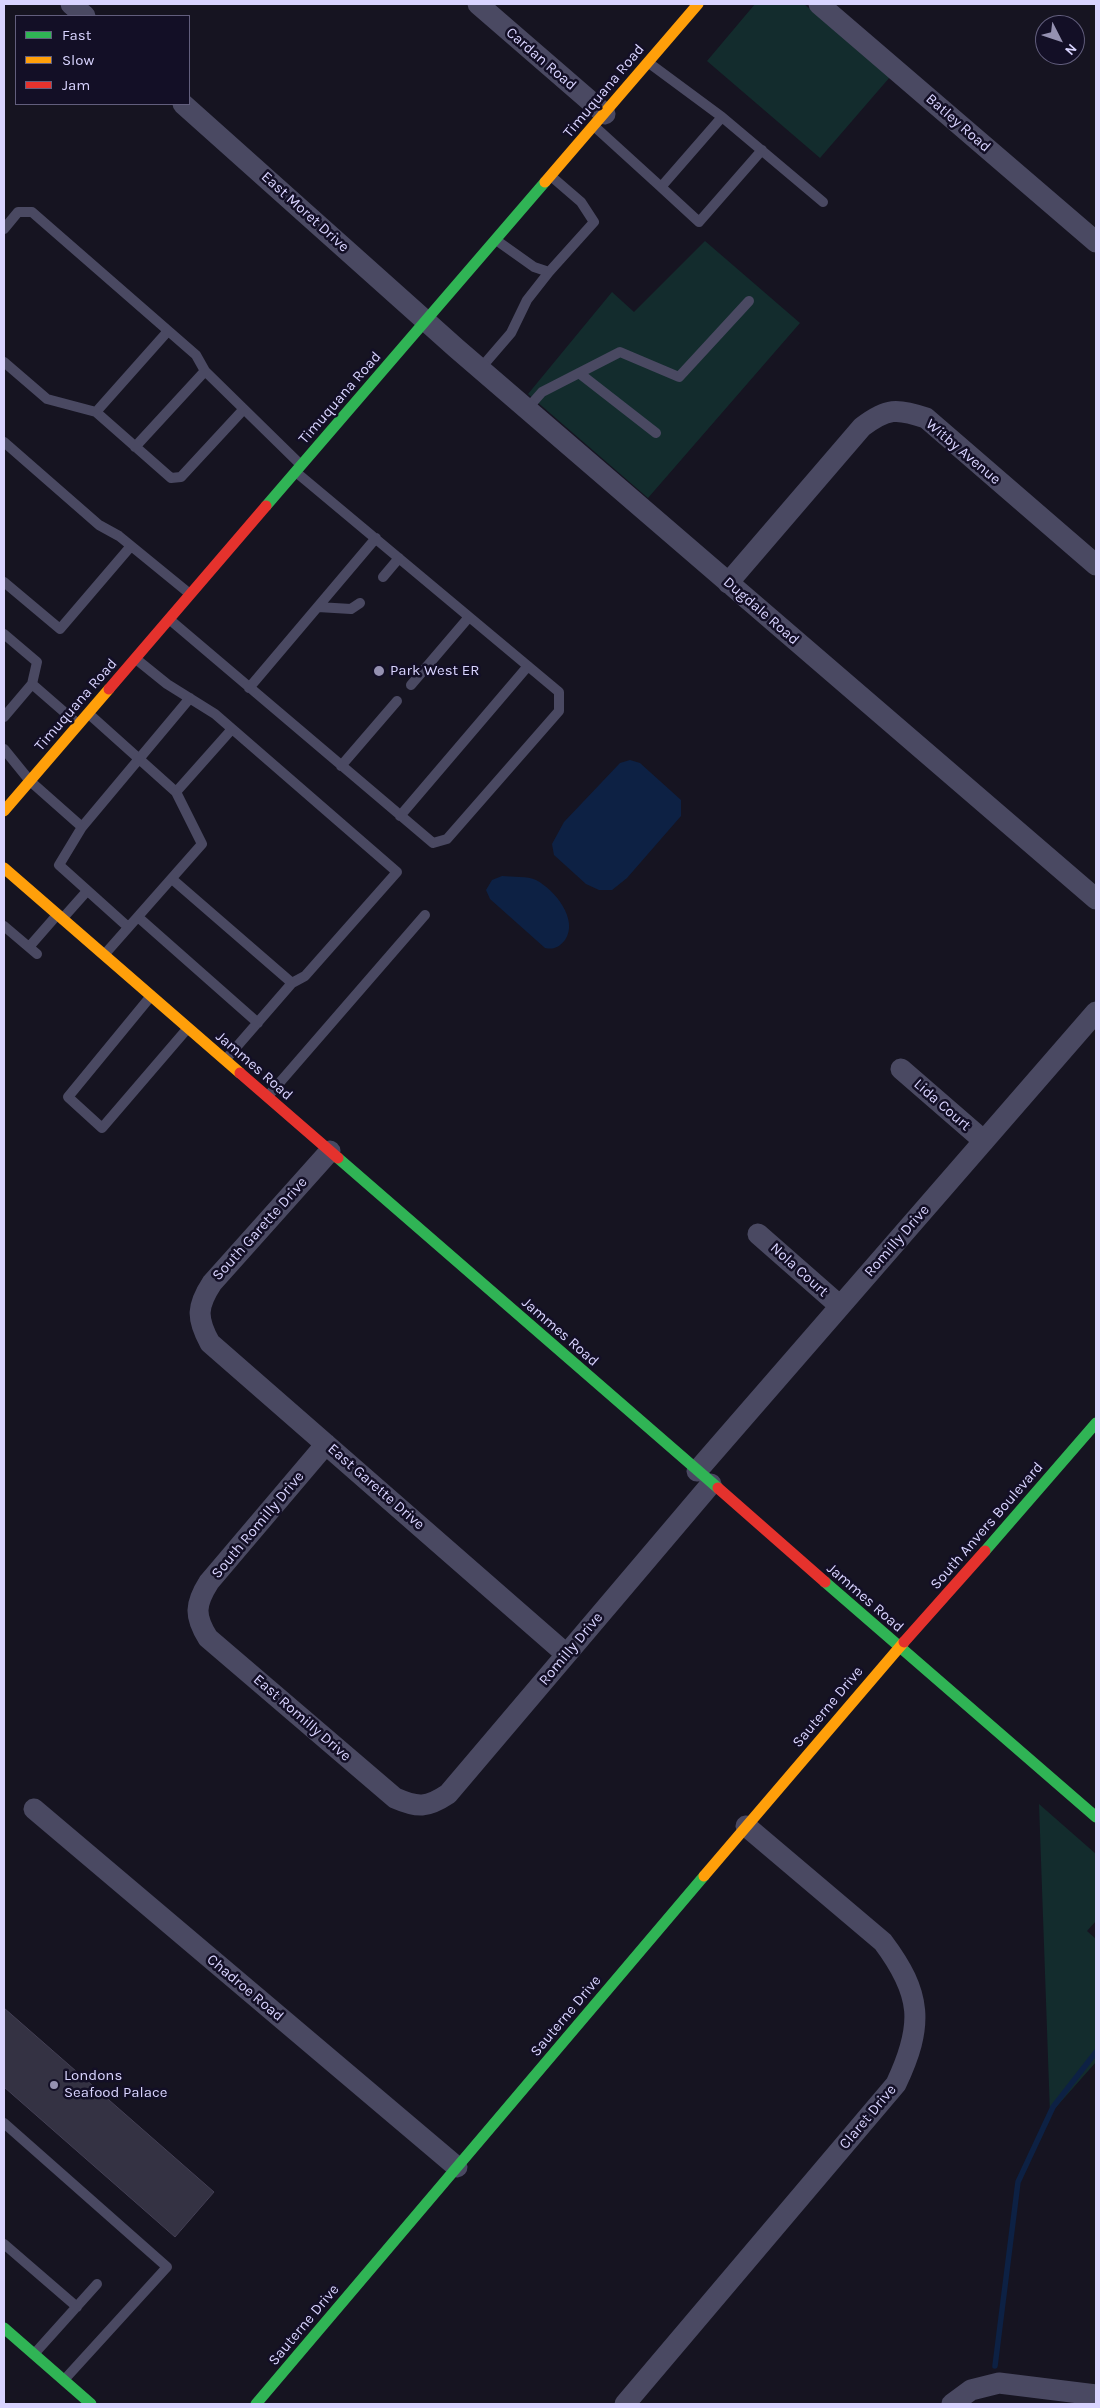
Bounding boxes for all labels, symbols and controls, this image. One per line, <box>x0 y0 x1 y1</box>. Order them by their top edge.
legend <box>15 15 190 105</box>
north arrow <box>1035 15 1085 65</box>
street label: Cardan Road <box>502 24 580 94</box>
text: Fast <box>62 26 91 44</box>
text: N <box>1061 40 1081 59</box>
street label: Timuquana Road <box>560 41 648 141</box>
text: Slow <box>62 51 94 69</box>
text: Jam <box>62 76 90 94</box>
street label: Batley Road <box>922 90 994 156</box>
street label: East Moret Drive <box>257 168 353 256</box>
street label: Timuquana Road <box>295 348 385 448</box>
street label: Witby Avenue <box>922 415 1004 489</box>
street label: Dugdale Road <box>719 573 803 649</box>
street label: Timuquana Road <box>31 655 121 755</box>
place label: Park West ER <box>390 662 479 680</box>
marker: Park West ER <box>372 664 386 678</box>
street label: Jammes Road <box>212 1028 296 1104</box>
street label: Lida Court <box>910 1075 974 1135</box>
street label: South Garette Drive <box>209 1173 311 1285</box>
street label: Romilly Drive <box>861 1201 933 1281</box>
street label: Nola Court <box>766 1239 832 1301</box>
street label: Jammes Road <box>518 1294 602 1370</box>
street label: East Garette Drive <box>324 1440 428 1534</box>
street label: South Anvers Boulevard <box>927 1459 1047 1593</box>
street label: South Romilly Drive <box>208 1468 308 1582</box>
street label: Jammes Road <box>823 1560 907 1636</box>
street label: Romilly Drive <box>535 1609 607 1689</box>
street label: Sauterne Drive <box>789 1663 867 1751</box>
street label: East Romilly Drive <box>249 1671 355 1765</box>
street label: Chadroe Road <box>203 1951 287 2025</box>
street label: Sauterne Drive <box>527 1972 605 2060</box>
place label: Londons Seafood Palace <box>64 2067 167 2102</box>
marker: Londons Seafood Palace <box>48 2079 60 2091</box>
street label: Claret Drive <box>836 2081 900 2153</box>
street label: Sauterne Drive <box>265 2281 343 2369</box>

